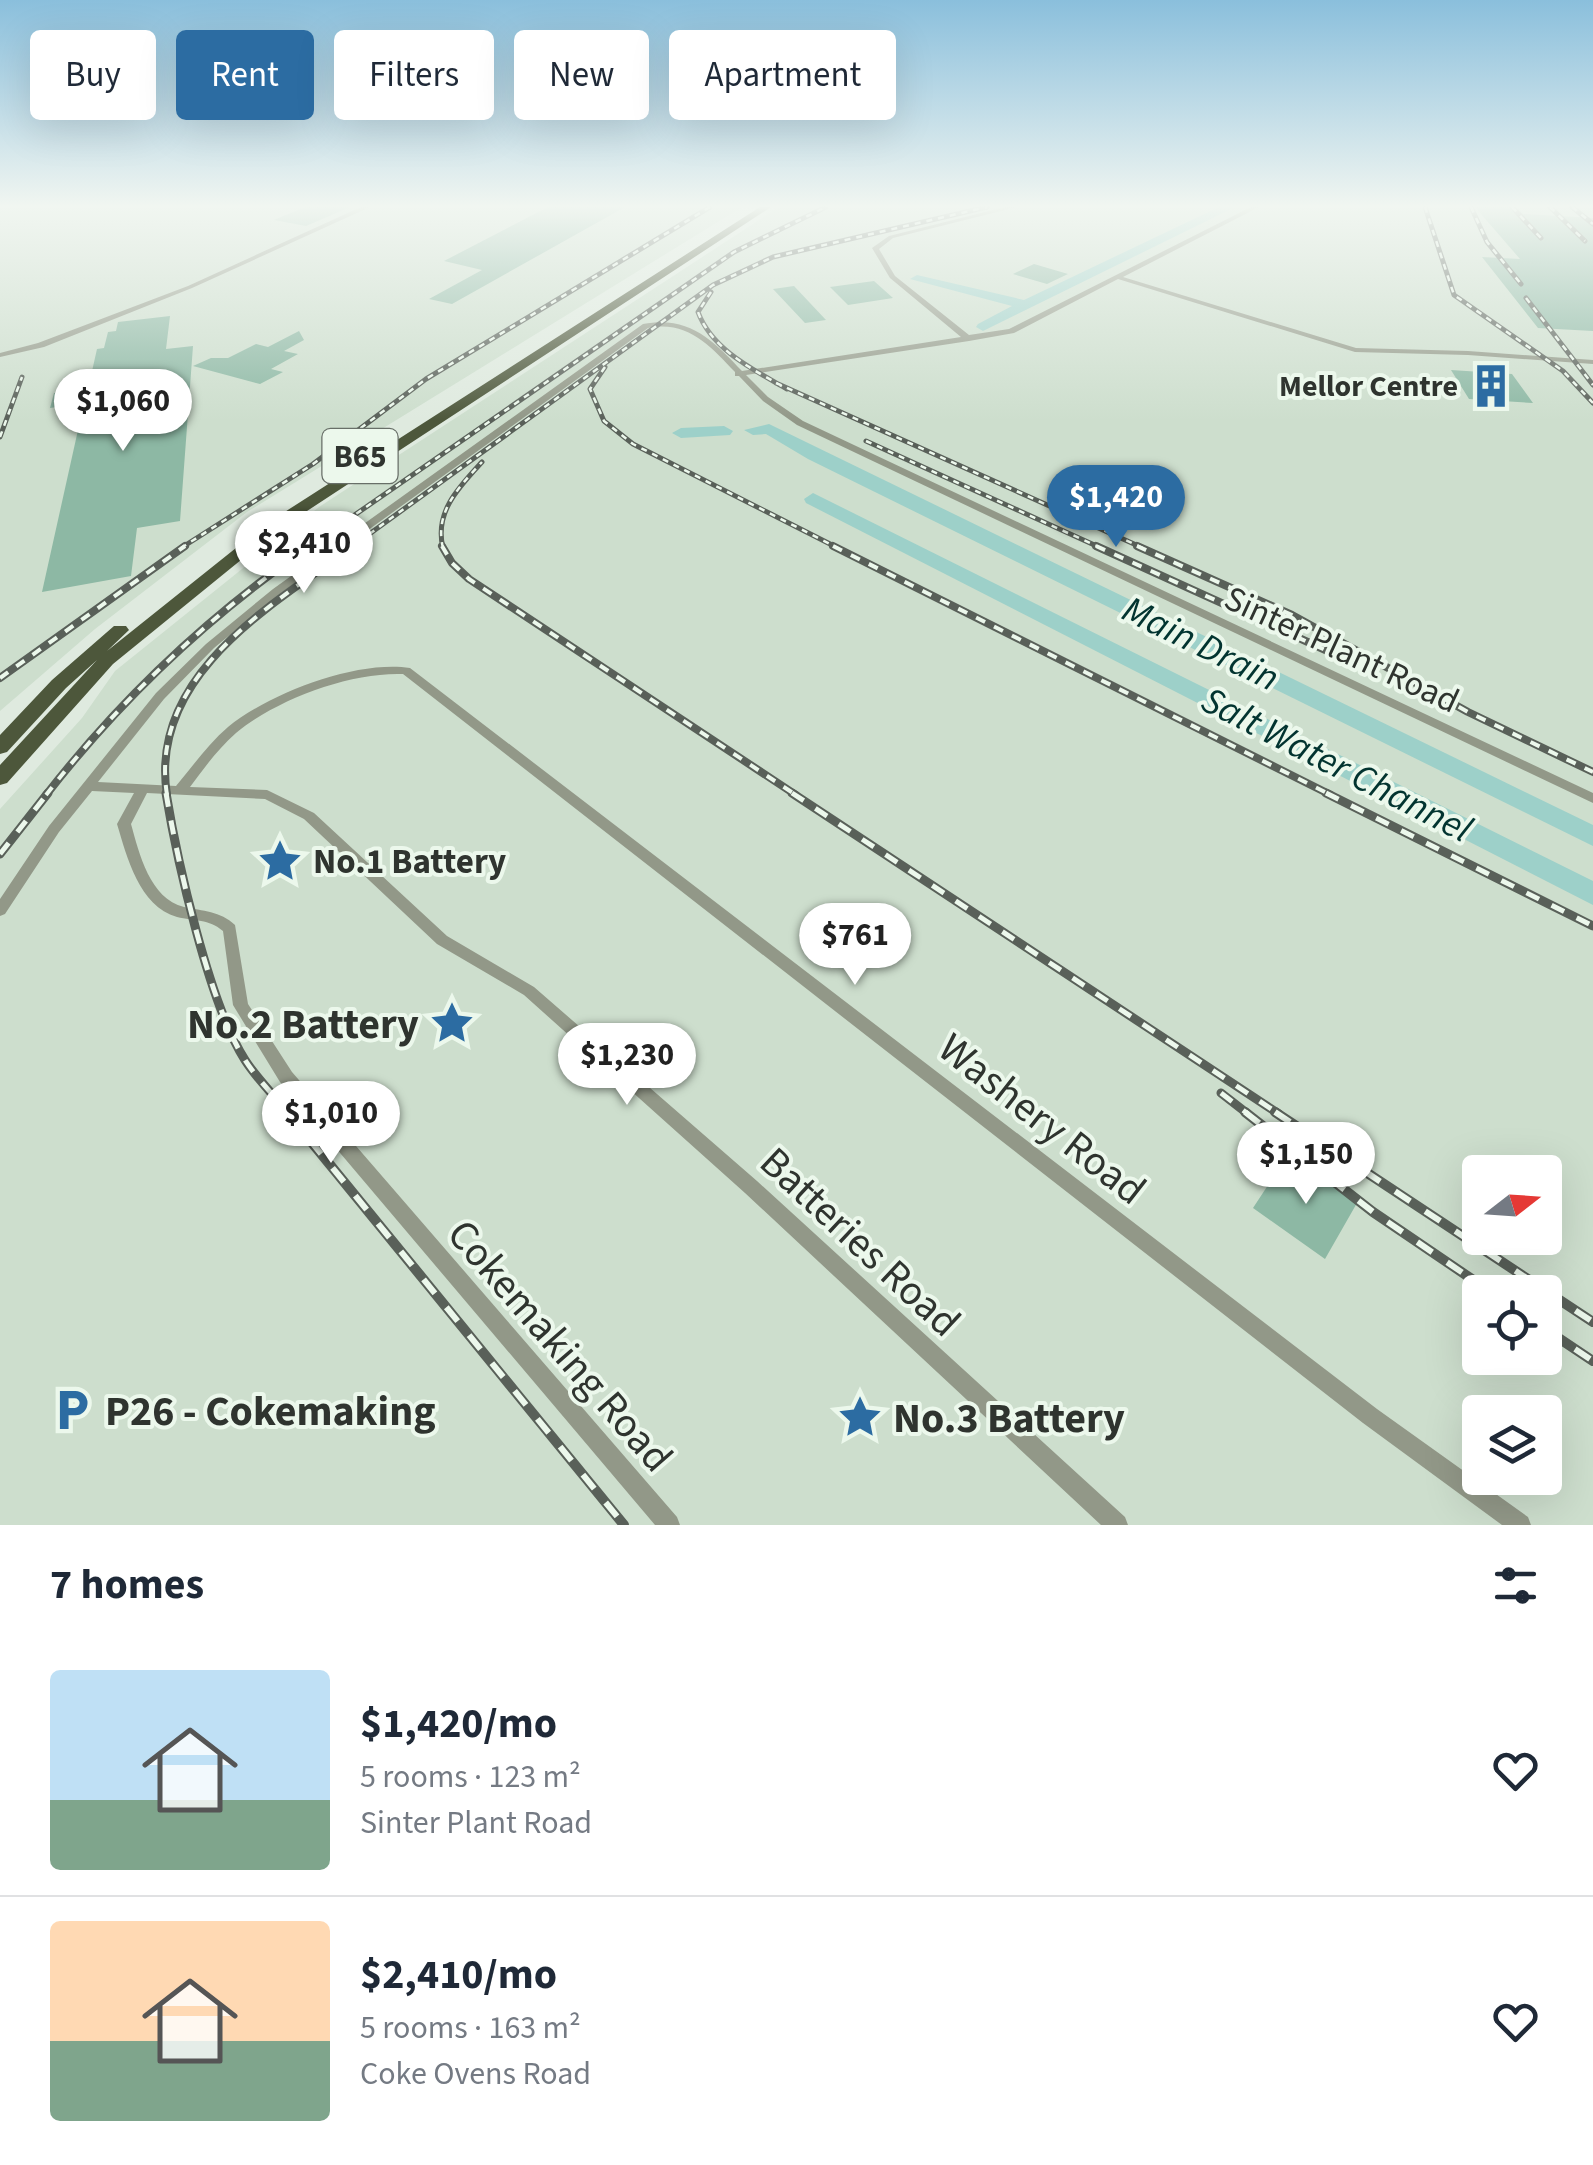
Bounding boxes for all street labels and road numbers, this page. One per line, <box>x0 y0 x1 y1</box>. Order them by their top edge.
road number: B65 <box>322 429 398 483</box>
street label: Sinter Plant Road <box>1216 574 1467 726</box>
street label: Washery Road <box>925 1019 1158 1220</box>
street label: Batteries Road <box>746 1134 973 1351</box>
street label: Cokemaking Road <box>433 1207 686 1486</box>

